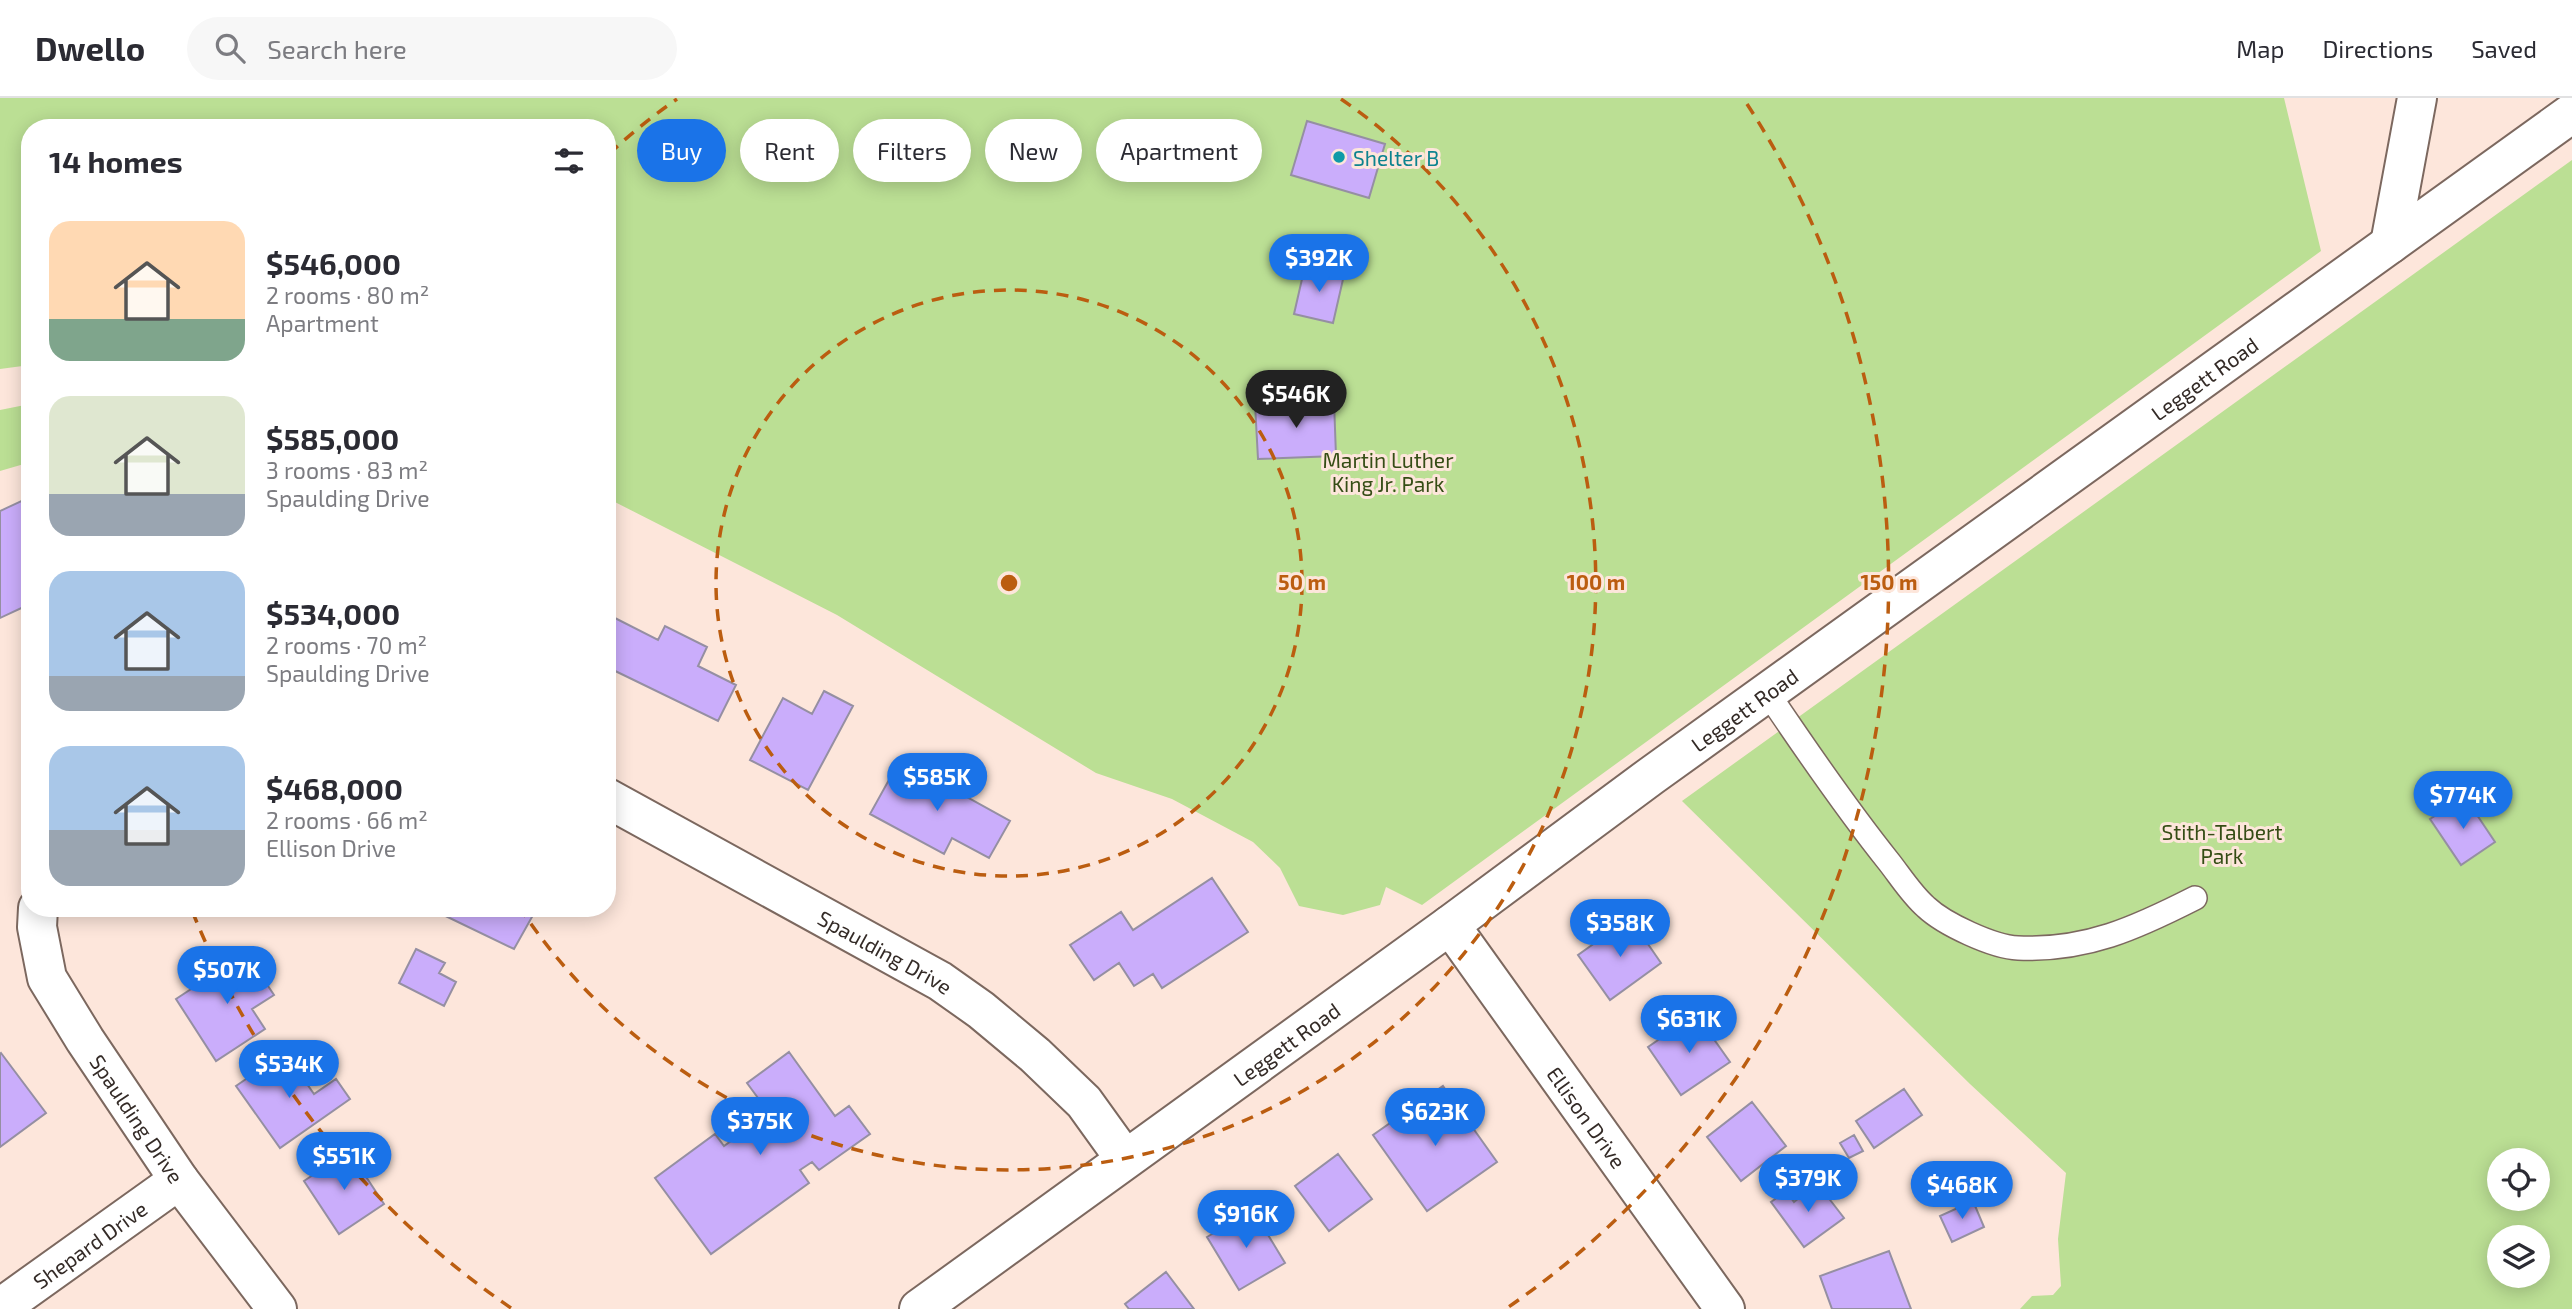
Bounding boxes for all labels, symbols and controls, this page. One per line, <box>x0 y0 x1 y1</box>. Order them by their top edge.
search box <box>187 17 677 80</box>
text: Dwello <box>35 28 145 68</box>
icon: search <box>211 29 249 67</box>
text: Search here <box>267 33 407 64</box>
text: Map <box>2236 34 2284 63</box>
text: Directions <box>2322 34 2433 63</box>
text: Saved <box>2471 34 2537 63</box>
chip: Buy <box>637 119 726 182</box>
chip: Rent <box>740 119 839 182</box>
chip: Filters <box>853 119 971 182</box>
chip: New <box>985 119 1082 182</box>
chip: Apartment <box>1096 119 1262 182</box>
icon: filters <box>550 142 588 180</box>
text: 14 homes <box>49 143 183 179</box>
place label: Shelter B <box>1353 145 1439 170</box>
marker: Shelter B <box>1331 149 1347 165</box>
pin: $392K <box>1270 234 1368 294</box>
text: $392K <box>1285 243 1353 271</box>
text: $546,000 <box>266 245 401 281</box>
icon: home <box>105 249 189 333</box>
text: 2 rooms · 80 m² <box>266 281 429 309</box>
text: Apartment <box>266 309 379 337</box>
street label: Leggett Road <box>2146 331 2262 425</box>
pin: $546K <box>1247 370 1345 430</box>
text: $546K <box>1262 379 1330 407</box>
text: $585,000 <box>266 420 399 456</box>
icon: home <box>105 424 189 508</box>
park label: Martin Luther King Jr. Park <box>1322 447 1454 496</box>
text: 3 rooms · 83 m² <box>266 456 428 484</box>
text: Spaulding Drive <box>266 484 430 512</box>
text: 50 m <box>1278 569 1326 594</box>
text: 100 m <box>1567 569 1625 594</box>
text: 150 m <box>1861 569 1917 594</box>
centre of rings <box>997 571 1021 595</box>
text: $534,000 <box>266 595 400 631</box>
icon: home <box>105 599 189 683</box>
text: 2 rooms · 70 m² <box>266 631 427 659</box>
text: Spaulding Drive <box>266 659 430 687</box>
street label: Leggett Road <box>1686 662 1802 756</box>
pin: $585K <box>888 754 986 813</box>
text: $585K <box>903 762 971 790</box>
text: $468,000 <box>266 770 403 806</box>
pin: $774K <box>2414 772 2512 831</box>
icon: home <box>105 774 189 858</box>
text: $774K <box>2430 780 2496 808</box>
text: 2 rooms · 66 m² <box>266 806 428 834</box>
park label: Stith-Talbert Park <box>2161 819 2283 868</box>
text: Ellison Drive <box>266 834 396 862</box>
pin: $358K <box>1571 900 1669 959</box>
street label: Spaulding Drive <box>814 904 958 999</box>
text: $358K <box>1586 908 1654 936</box>
pin: $507K <box>178 946 276 1006</box>
text: $507K <box>193 955 261 983</box>
pin: $631K <box>1640 996 1738 1055</box>
street label: Leggett Road <box>1228 997 1344 1091</box>
text: $631K <box>1657 1004 1721 1032</box>
pin: $534K <box>240 1040 338 1100</box>
street label: Spaulding Drive <box>86 1049 190 1187</box>
text: $534K <box>255 1049 323 1077</box>
street label: Ellison Drive <box>1543 1061 1632 1172</box>
pin: $623K <box>1386 1088 1484 1148</box>
text: $623K <box>1401 1097 1469 1125</box>
pin: $375K <box>711 1098 809 1157</box>
text: $375K <box>727 1106 793 1134</box>
pin: $551K <box>295 1132 393 1192</box>
text: $551K <box>312 1141 376 1169</box>
map controls <box>2487 1148 2550 1288</box>
button: locate <box>2487 1148 2550 1211</box>
pin: $379K <box>1759 1154 1857 1214</box>
pin: $468K <box>1913 1162 2011 1221</box>
text: $379K <box>1775 1163 1841 1191</box>
text: $468K <box>1927 1170 1997 1198</box>
pin: $916K <box>1197 1190 1295 1250</box>
street label: Shepard Drive <box>28 1195 151 1293</box>
text: $916K <box>1214 1199 1279 1227</box>
button: layers <box>2487 1225 2550 1288</box>

